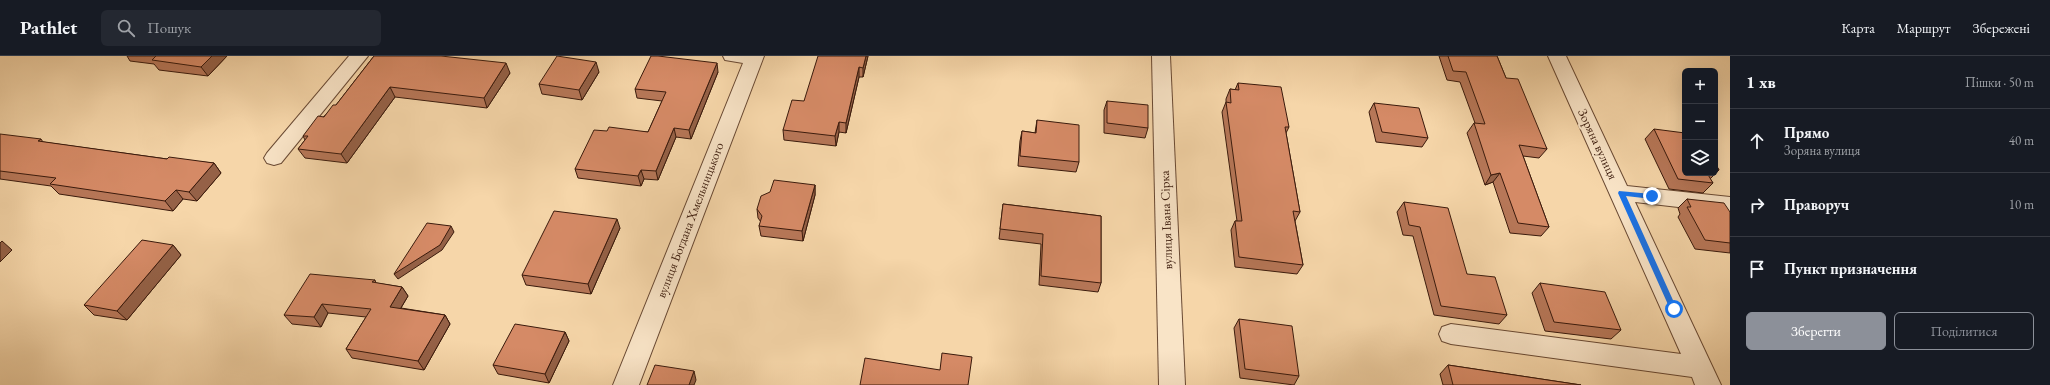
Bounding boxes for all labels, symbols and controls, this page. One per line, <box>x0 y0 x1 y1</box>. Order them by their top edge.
search box <box>101 10 381 46</box>
text: Pathlet <box>20 15 77 40</box>
icon: search <box>115 17 137 39</box>
text: Пошук <box>147 18 191 37</box>
text: Карта <box>1841 19 1875 37</box>
text: Маршрут <box>1897 19 1951 37</box>
text: Збережені <box>1973 19 2030 37</box>
map controls <box>1682 68 1718 176</box>
button: + <box>1682 68 1718 104</box>
text: 1 хв <box>1746 71 1776 93</box>
text: Пішки · 50 m <box>1965 74 2034 91</box>
button: − <box>1682 104 1718 140</box>
street label: Зоряна вулиця <box>1574 106 1622 182</box>
text: Прямо <box>1784 123 1829 142</box>
icon: ahead <box>1746 130 1768 152</box>
text: 40 m <box>2009 132 2034 149</box>
street label: вулиця Богдана Хмельницького <box>652 140 728 300</box>
button: layers <box>1682 140 1718 176</box>
text: Зоряна вулиця <box>1784 142 1860 159</box>
street label: вулиця Івана Сірка <box>1156 169 1176 270</box>
route end <box>1643 187 1661 205</box>
icon: right <box>1746 194 1768 216</box>
text: Праворуч <box>1784 195 1849 214</box>
text: 10 m <box>2009 196 2034 213</box>
icon: arrive <box>1746 258 1768 280</box>
text: Пункт призначення <box>1784 259 1917 278</box>
route start <box>1665 300 1683 318</box>
button: Зберегти <box>1746 312 1886 350</box>
button: Поділитися <box>1894 312 2034 350</box>

